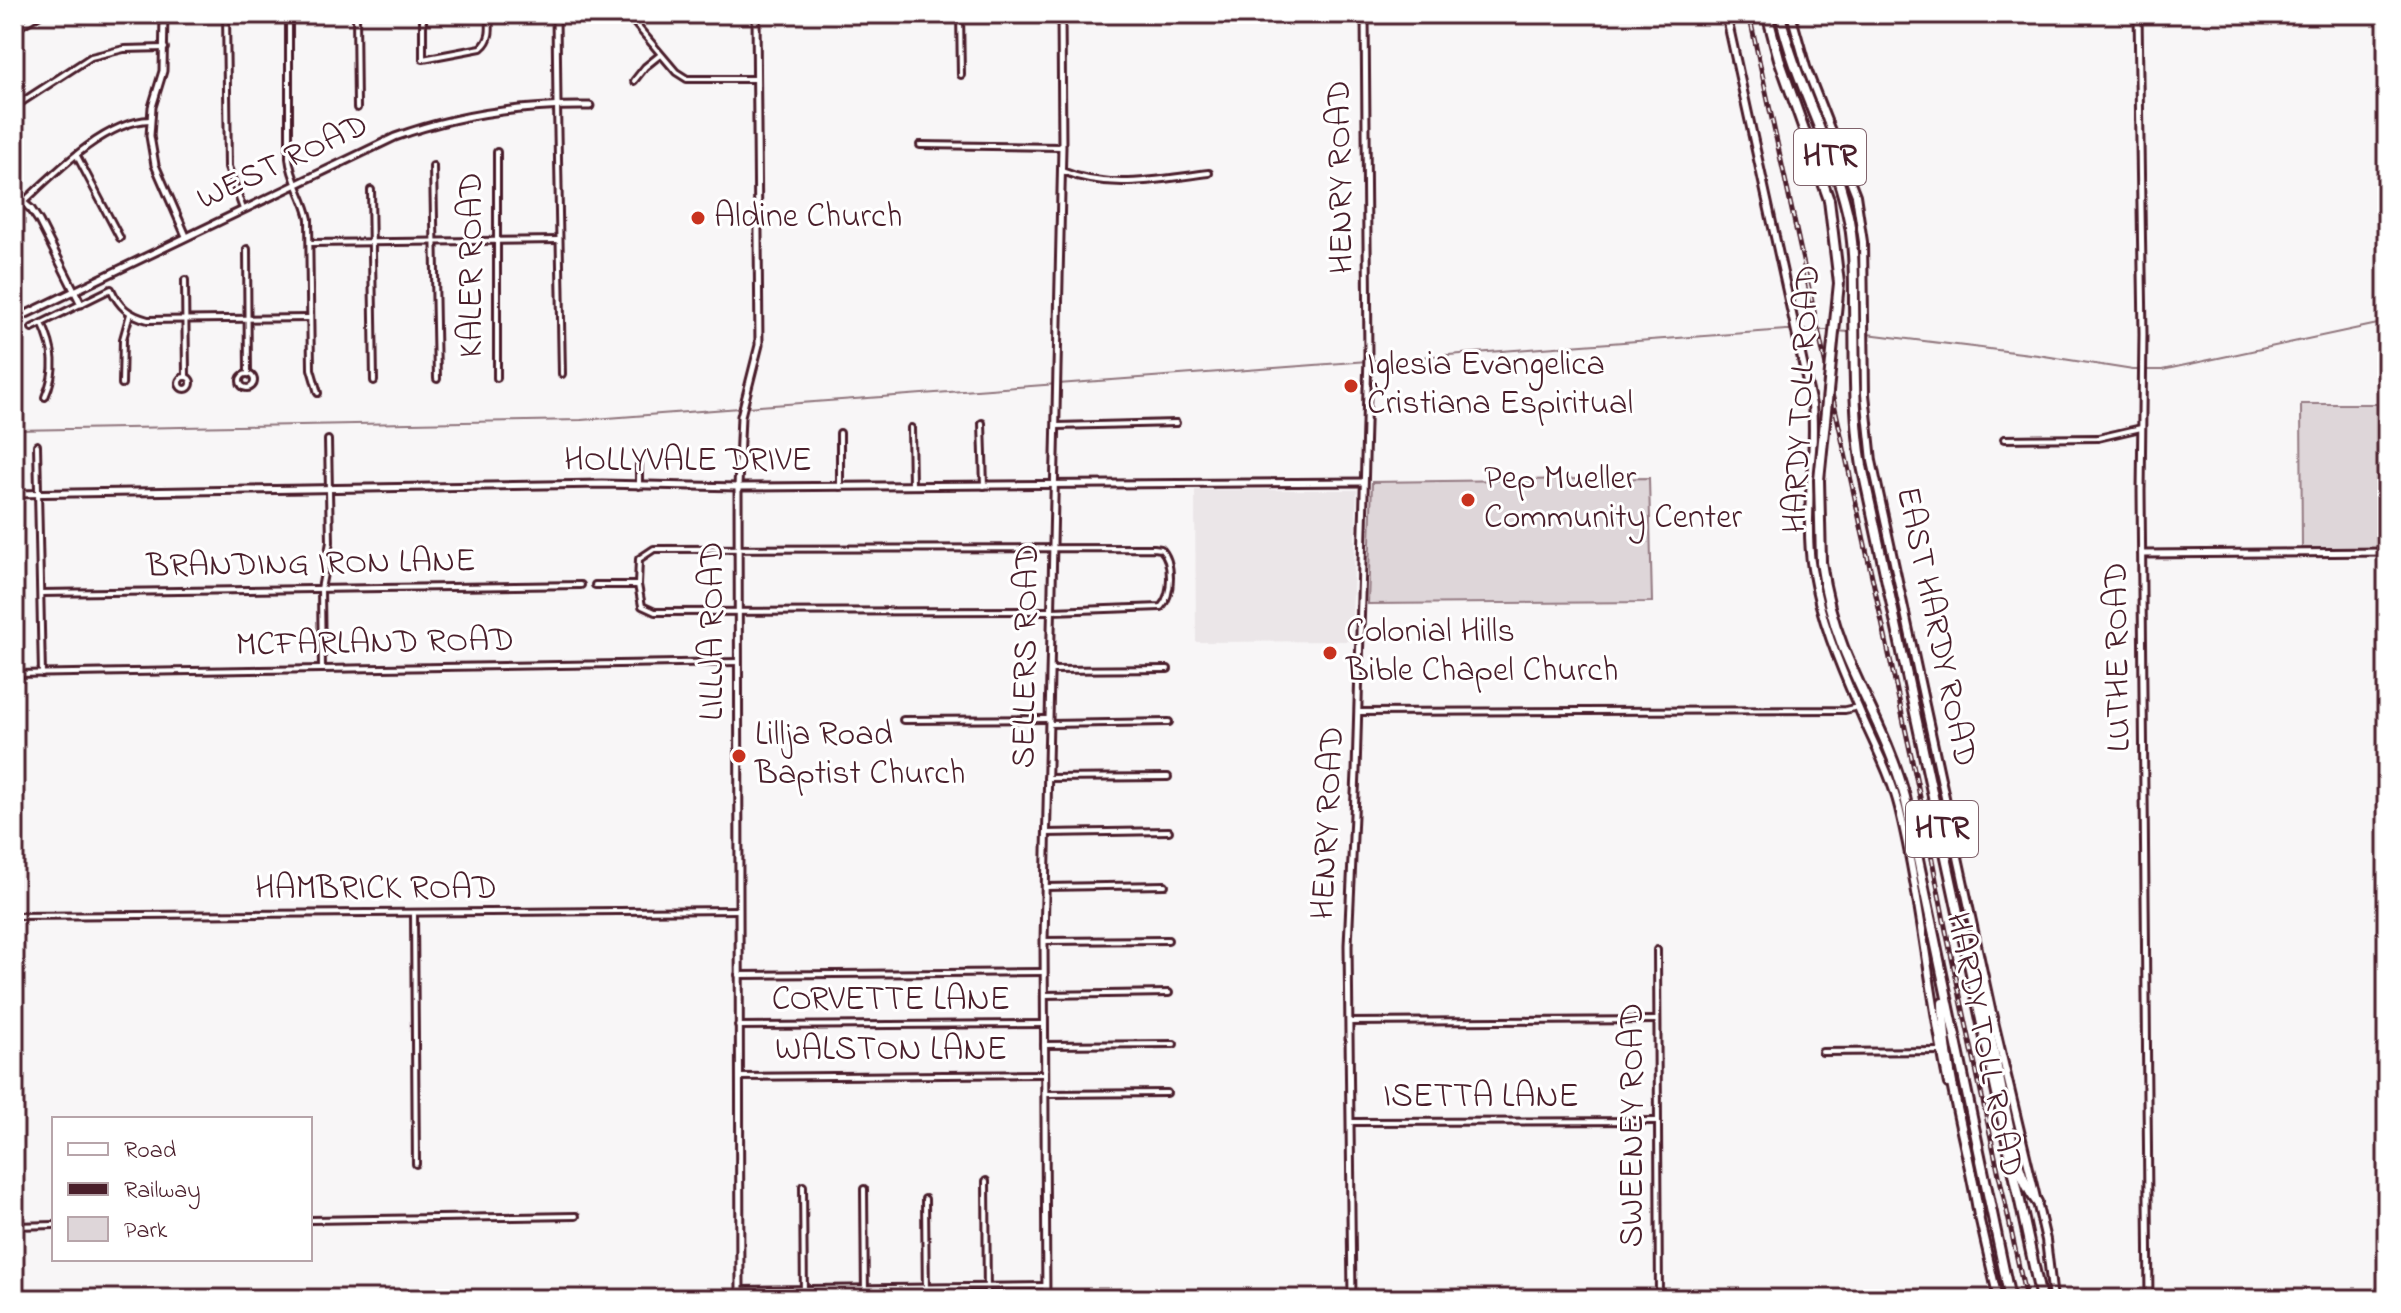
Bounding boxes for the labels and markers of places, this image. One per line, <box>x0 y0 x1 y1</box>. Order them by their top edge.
place label: Aldine Church <box>714 193 902 243</box>
marker: Aldine Church <box>689 209 707 227</box>
place label: Iglesia Evangelica Cristiana Espiritual <box>1367 341 1633 430</box>
marker: Iglesia Evangelica Cristiana Espiritual <box>1342 377 1360 395</box>
place label: Pep Mueller Community Center <box>1484 455 1742 544</box>
marker: Pep Mueller Community Center <box>1459 491 1477 509</box>
place label: Colonial Hills Bible Chapel Church <box>1345 608 1618 697</box>
marker: Colonial Hills Bible Chapel Church <box>1321 644 1339 662</box>
place label: Lillja Road Baptist Church <box>754 711 965 800</box>
marker: Lillja Road Baptist Church <box>730 747 748 765</box>

